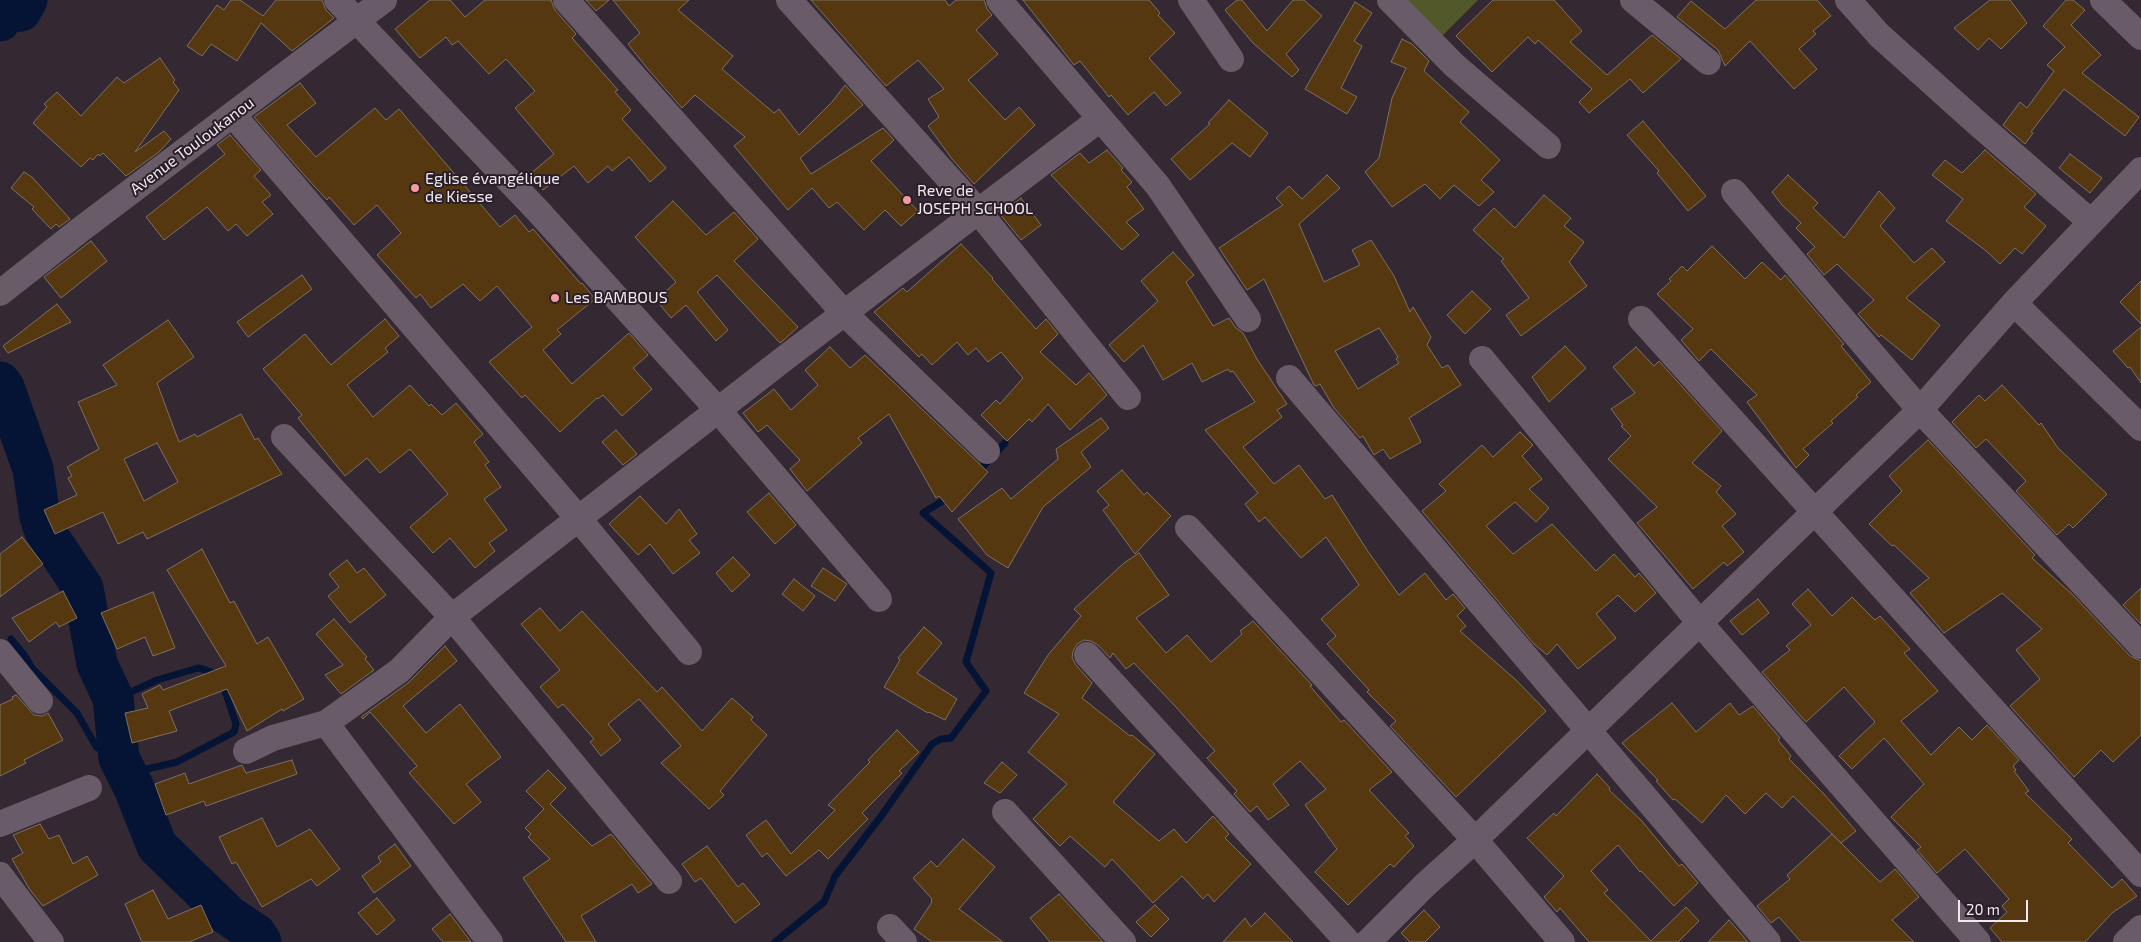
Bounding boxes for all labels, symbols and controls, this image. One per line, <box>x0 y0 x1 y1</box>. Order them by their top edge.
street label: Avenue Touloukanou <box>126 93 258 199</box>
place label: Eglise évangélique de Kiesse <box>425 169 560 207</box>
place label: Reve de JOSEPH SCHOOL <box>917 181 1033 219</box>
marker: Eglise évangélique de Kiesse <box>409 182 421 194</box>
marker: Reve de JOSEPH SCHOOL <box>901 194 913 206</box>
place label: Les BAMBOUS <box>565 288 668 308</box>
marker: Les BAMBOUS <box>549 292 561 304</box>
scale bar <box>1961 890 2031 922</box>
text: 20 m <box>1966 900 2000 918</box>

